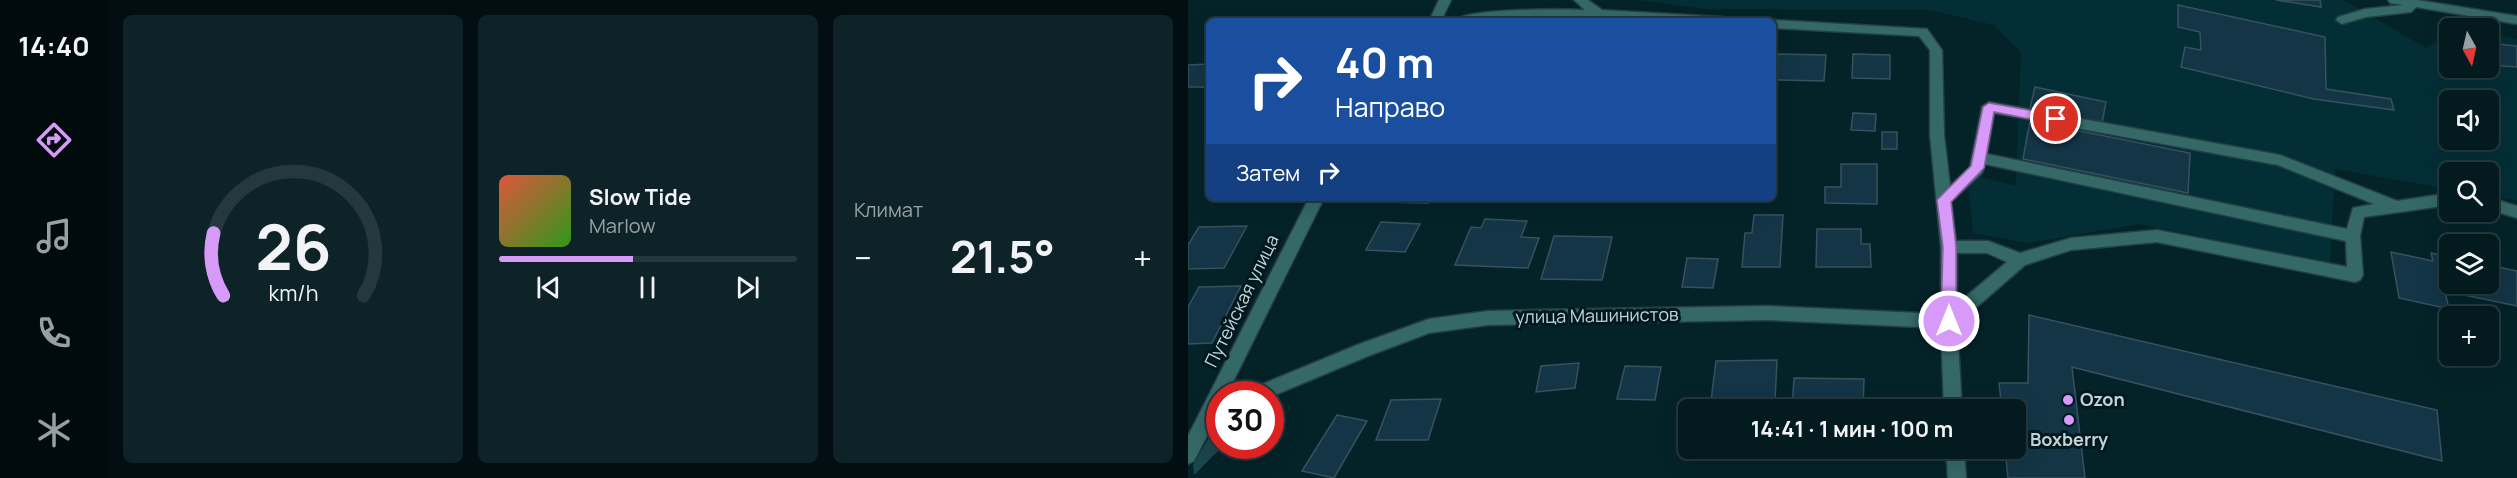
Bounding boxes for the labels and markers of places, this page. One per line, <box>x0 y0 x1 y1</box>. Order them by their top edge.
pin <box>2030 93 2081 144</box>
place label: Ozon <box>2080 387 2125 411</box>
marker: Ozon <box>2061 393 2075 407</box>
marker: Boxberry <box>2062 413 2076 427</box>
place label: Boxberry <box>2030 427 2108 451</box>

